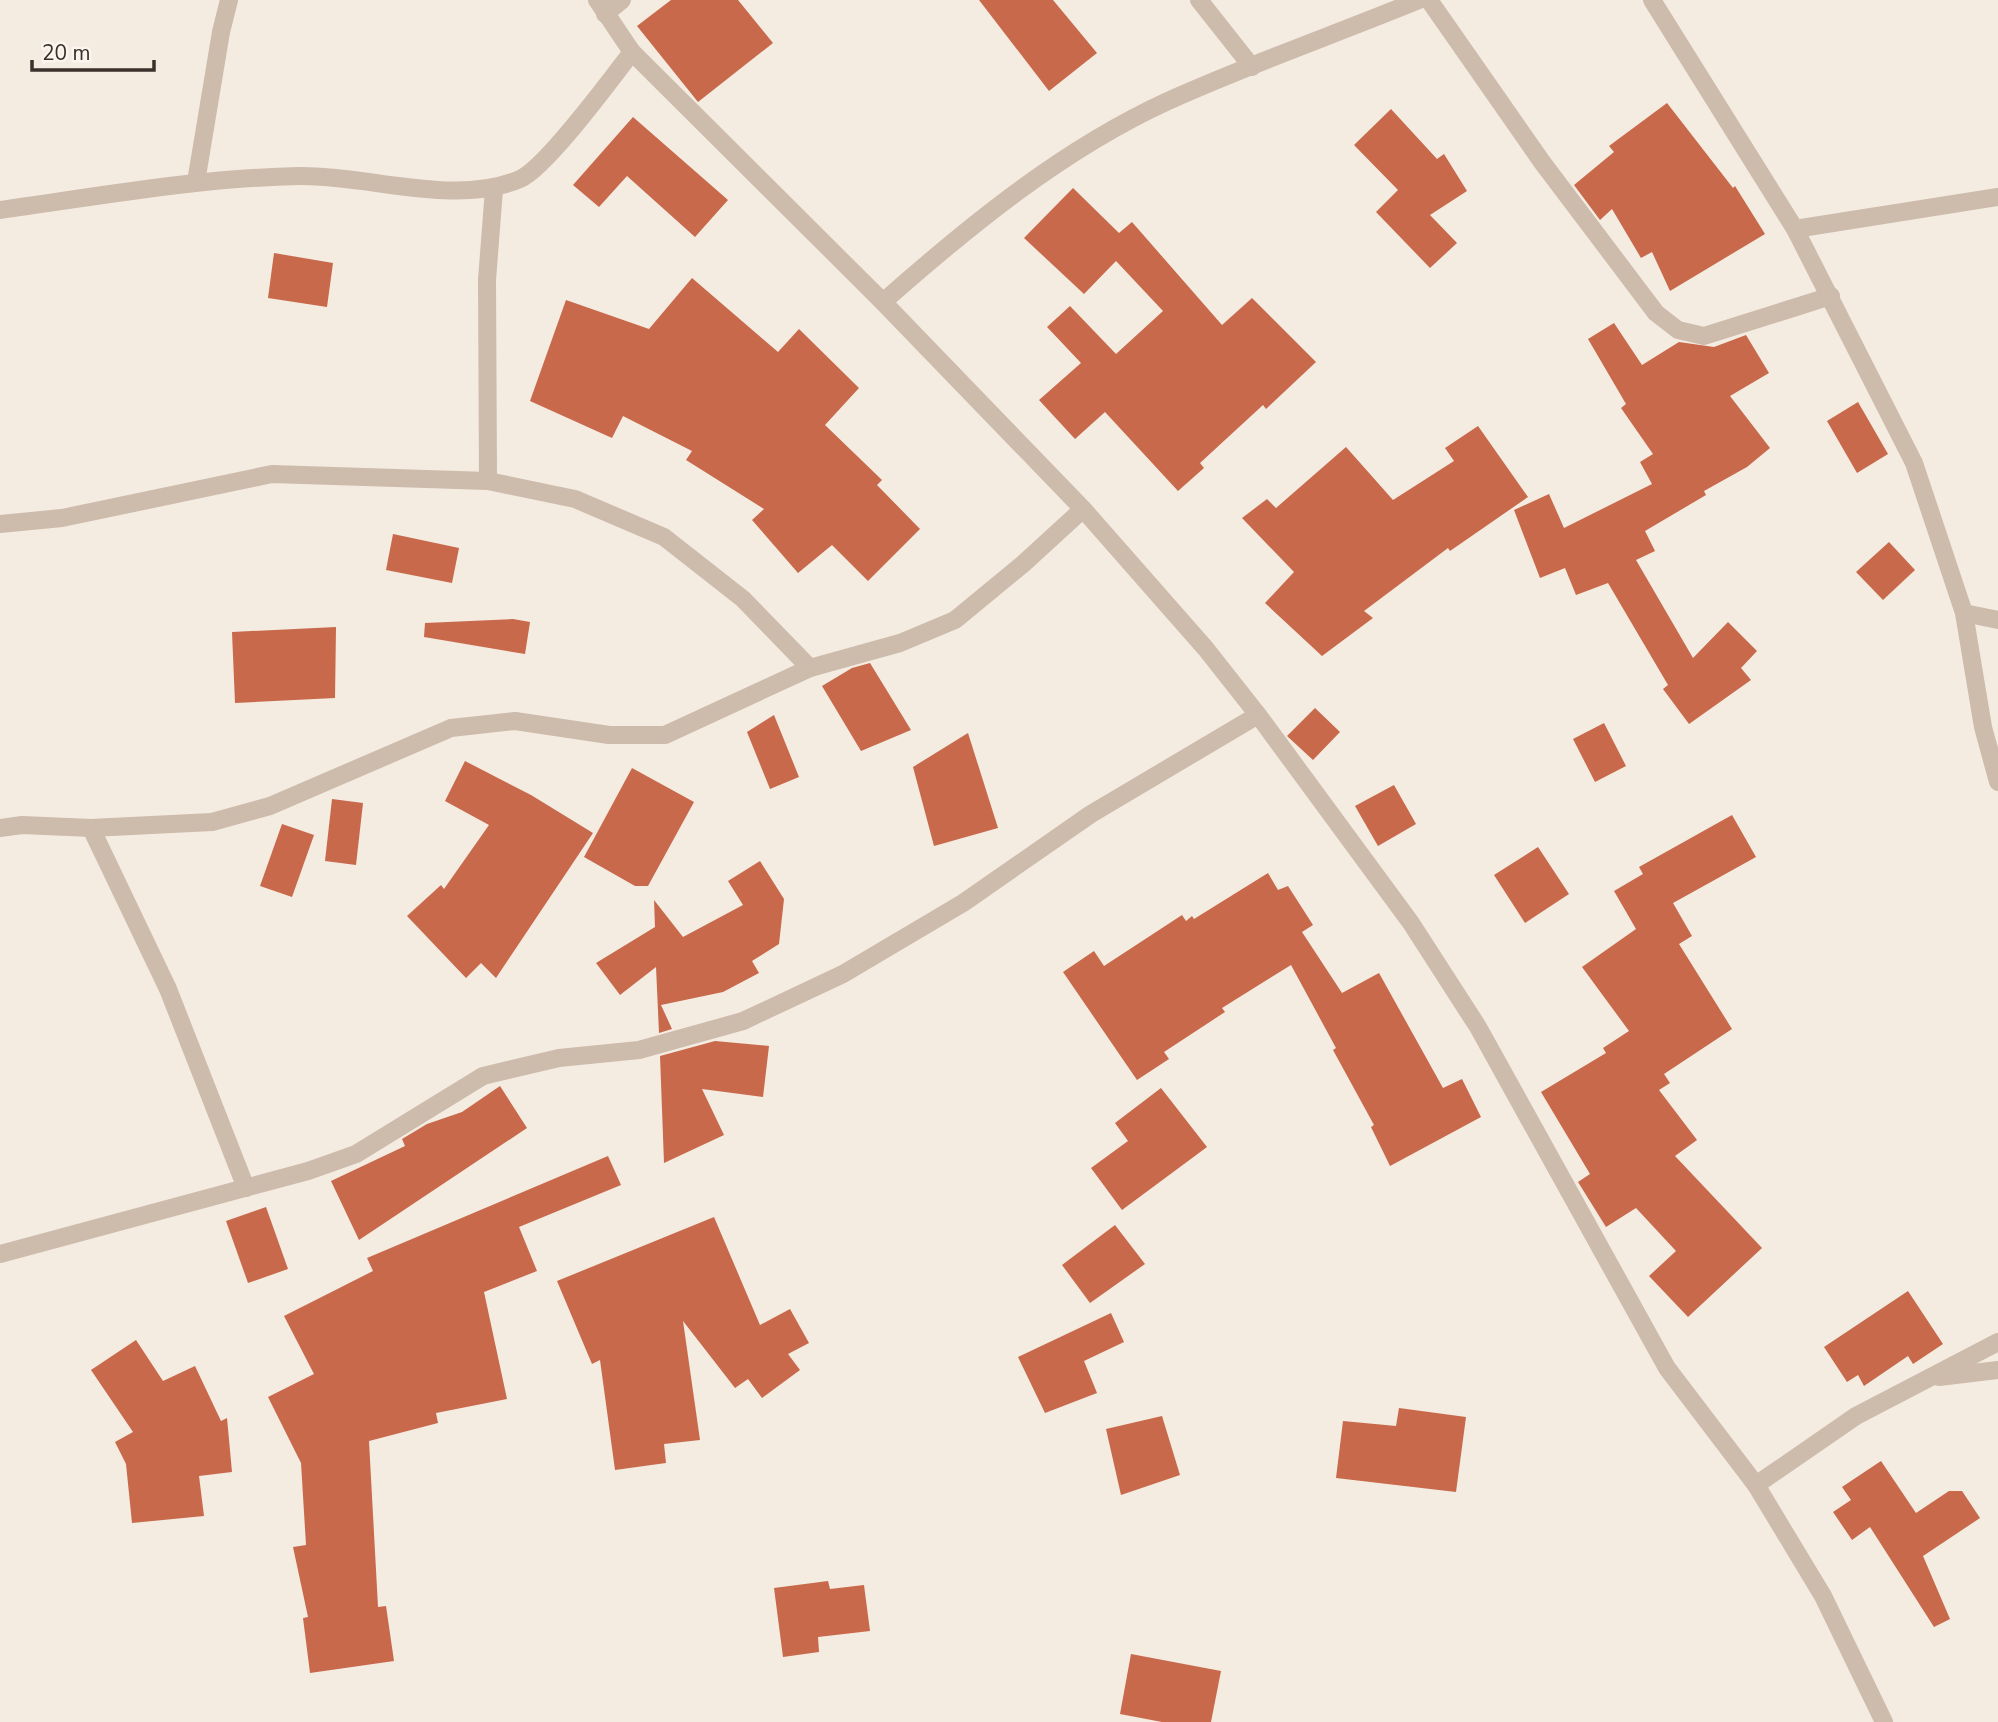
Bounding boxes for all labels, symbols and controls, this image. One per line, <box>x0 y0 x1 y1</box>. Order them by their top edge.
scale bar <box>32 28 154 72</box>
text: 20 m <box>42 39 91 67</box>

